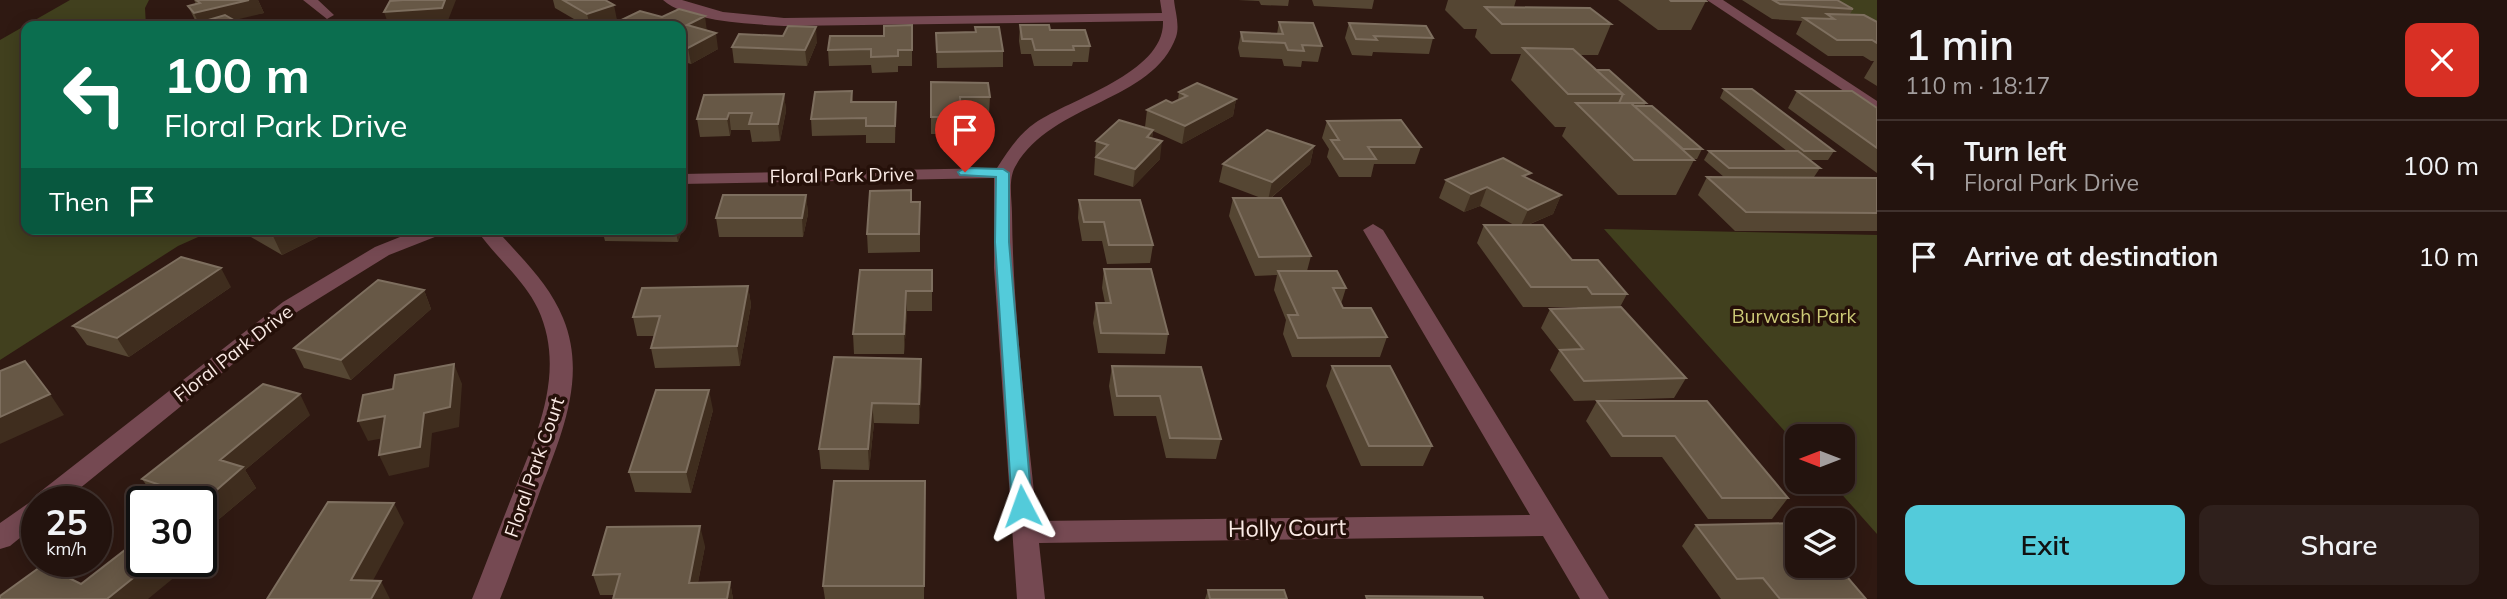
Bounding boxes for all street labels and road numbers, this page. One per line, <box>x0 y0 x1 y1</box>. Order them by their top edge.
street label: Floral Park Drive <box>770 162 914 188</box>
street label: Floral Park Drive <box>169 299 297 407</box>
street label: Floral Park Court <box>499 393 569 540</box>
street label: Holly Court <box>1228 512 1346 543</box>

